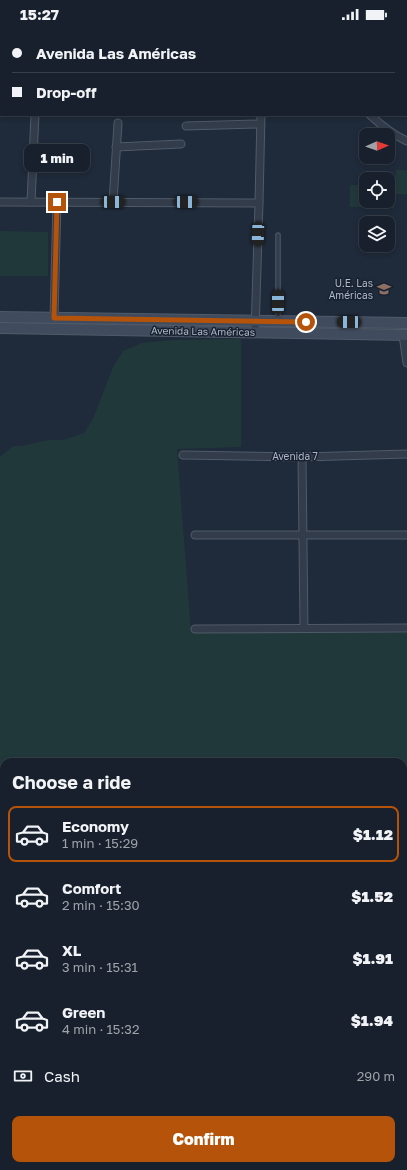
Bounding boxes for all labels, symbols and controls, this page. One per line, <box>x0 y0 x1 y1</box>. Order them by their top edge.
text: 15:27 <box>20 5 59 23</box>
text: Avenida Las Américas <box>36 44 196 62</box>
text: Drop-off <box>36 83 96 101</box>
north arrow <box>359 128 395 164</box>
map controls <box>359 128 395 252</box>
callout: 1 min <box>24 144 90 172</box>
text: 1 min <box>40 150 74 166</box>
button: locate <box>359 172 395 208</box>
route end <box>48 193 66 211</box>
car <box>101 196 125 208</box>
car <box>174 196 198 208</box>
button: layers <box>359 216 395 252</box>
car <box>252 222 264 246</box>
place label: U.E. Las Américas <box>329 277 373 301</box>
school or university icon: U.E. Las Américas <box>376 281 392 297</box>
car <box>272 290 284 314</box>
route start <box>297 313 315 331</box>
car <box>337 316 361 328</box>
street label: Avenida Las Américas <box>151 324 255 338</box>
street label: Avenida 7 <box>272 450 318 462</box>
text: Choose a ride <box>12 771 131 793</box>
icon: car <box>14 816 50 852</box>
text: Economy <box>62 817 129 835</box>
text: $1.12 <box>353 825 393 843</box>
text: 1 min · 15:29 <box>62 835 138 851</box>
icon: car <box>14 878 50 914</box>
text: Comfort <box>62 879 121 897</box>
text: $1.52 <box>351 887 393 905</box>
text: 2 min · 15:30 <box>62 897 140 913</box>
icon: car <box>14 940 50 976</box>
text: XL <box>62 941 81 959</box>
text: $1.91 <box>352 949 393 967</box>
text: 3 min · 15:31 <box>62 959 138 975</box>
icon: car <box>14 1002 50 1038</box>
text: Green <box>62 1003 105 1021</box>
text: $1.94 <box>351 1011 393 1029</box>
text: 4 min · 15:32 <box>62 1021 139 1037</box>
icon: cash <box>12 1065 34 1087</box>
text: Cash <box>44 1067 80 1085</box>
text: 290 m <box>357 1068 395 1084</box>
button: Confirm <box>12 1116 395 1162</box>

